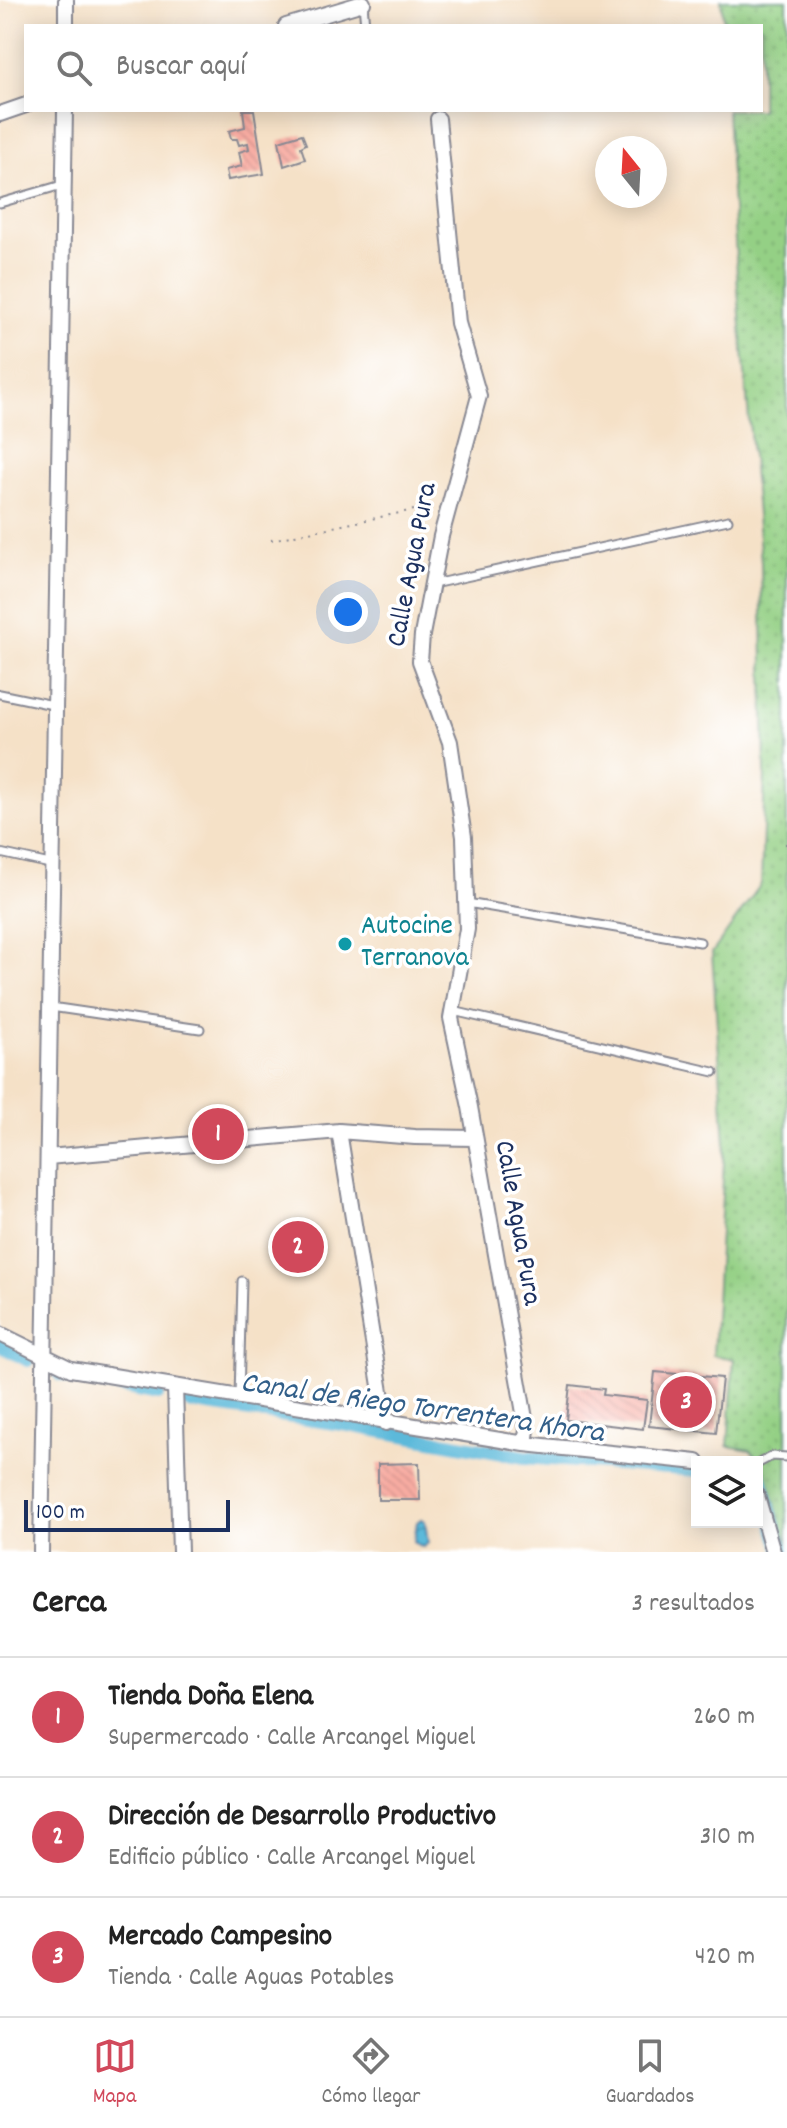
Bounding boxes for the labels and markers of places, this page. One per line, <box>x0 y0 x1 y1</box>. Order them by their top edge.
place label: Autocine Terranova <box>361 908 470 980</box>
marker: Autocine Terranova <box>336 935 354 953</box>
pin: 1 <box>192 1104 244 1164</box>
pin: 2 <box>272 1217 324 1277</box>
pin: 3 <box>660 1372 712 1432</box>

